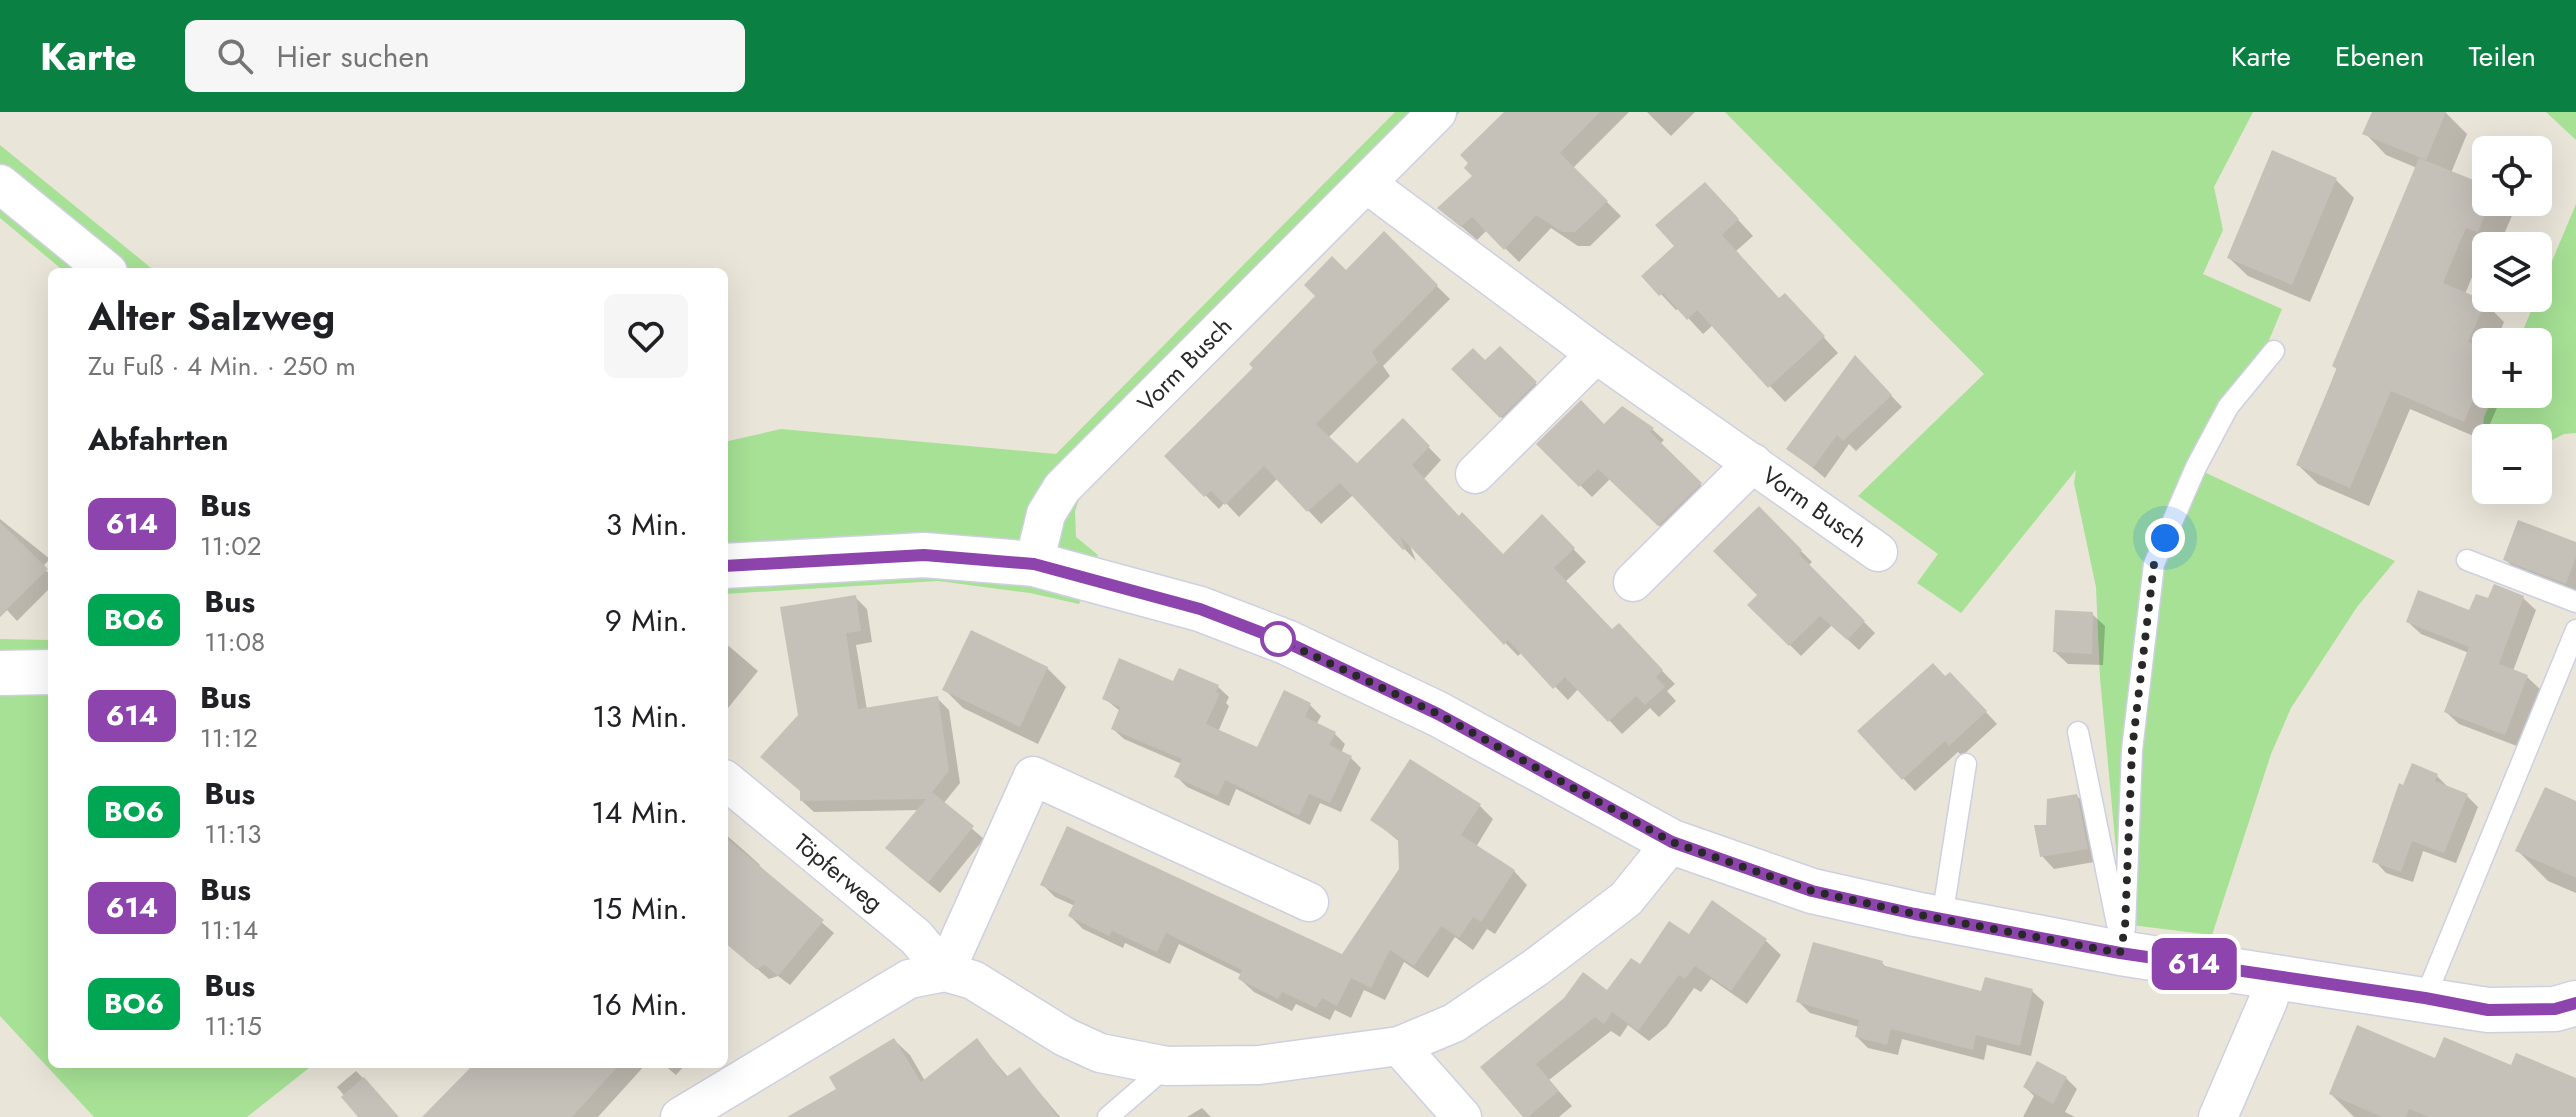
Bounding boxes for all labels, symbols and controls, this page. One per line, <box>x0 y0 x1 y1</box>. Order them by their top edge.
search box <box>185 20 745 92</box>
text: Karte <box>40 29 137 84</box>
icon: search <box>213 34 257 78</box>
text: Hier suchen <box>277 35 430 78</box>
text: Karte <box>2231 36 2291 77</box>
text: Ebenen <box>2335 36 2425 77</box>
text: Teilen <box>2469 36 2536 77</box>
map controls <box>2472 136 2552 504</box>
button: locate <box>2472 136 2552 216</box>
button: layers <box>2472 232 2552 312</box>
text: Alter Salzweg <box>88 289 335 344</box>
button: heart <box>604 294 688 378</box>
street label: Vorm Busch <box>1129 309 1240 420</box>
button: + <box>2472 328 2552 408</box>
text: Zu Fuß · 4 Min. · 250 m <box>88 347 356 385</box>
text: Abfahrten <box>88 418 228 461</box>
button: − <box>2472 424 2552 504</box>
street label: Vorm Busch <box>1755 458 1874 556</box>
text: Bus <box>200 484 251 527</box>
text: 614 <box>106 503 158 544</box>
text: 3 Min. <box>606 503 688 546</box>
your location <box>2145 518 2185 558</box>
text: 11:02 <box>200 527 262 565</box>
text: Bus <box>204 580 255 623</box>
text: BO6 <box>104 599 164 640</box>
text: 9 Min. <box>605 599 688 642</box>
unlabelled marker <box>1261 622 1295 656</box>
text: 11:08 <box>204 623 265 661</box>
text: Bus <box>200 676 251 719</box>
text: 614 <box>106 695 158 736</box>
text: 13 Min. <box>592 695 688 738</box>
text: 11:12 <box>200 719 258 757</box>
text: Bus <box>204 772 255 815</box>
text: BO6 <box>104 791 164 832</box>
text: 14 Min. <box>591 791 688 834</box>
text: 11:13 <box>204 815 261 853</box>
street label: Töpferweg <box>787 826 891 920</box>
text: Bus <box>200 868 251 911</box>
text: 614 <box>106 887 158 928</box>
text: 15 Min. <box>592 887 688 930</box>
text: 11:14 <box>200 911 258 949</box>
line badge: 614 <box>2148 938 2240 990</box>
text: 614 <box>2168 943 2220 984</box>
text: Bus <box>204 964 255 1007</box>
text: BO6 <box>104 983 164 1024</box>
text: 16 Min. <box>591 983 688 1026</box>
text: 11:15 <box>204 1007 262 1045</box>

